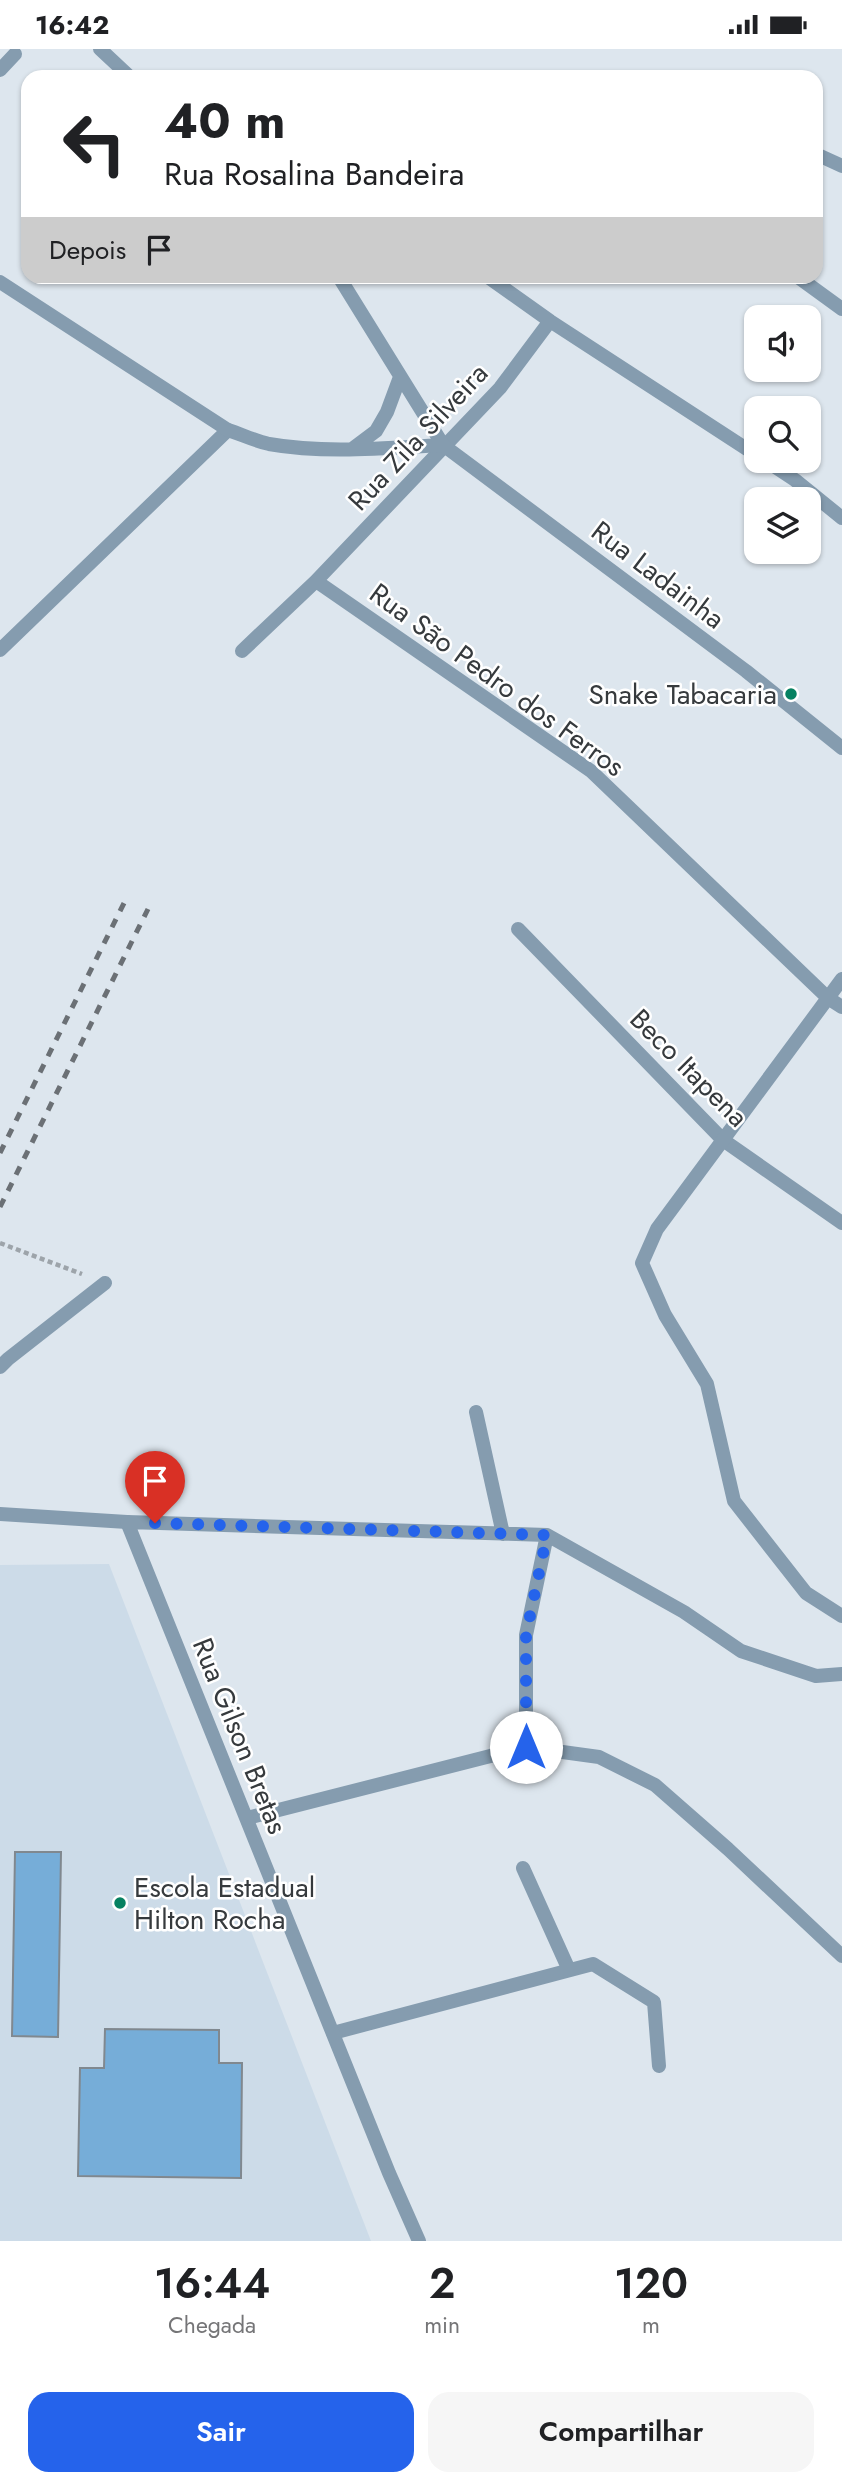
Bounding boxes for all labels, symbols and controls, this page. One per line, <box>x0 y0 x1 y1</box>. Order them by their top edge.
text: 16:42 <box>35 6 109 44</box>
text: 40 m <box>164 86 286 156</box>
icon: left <box>49 98 140 189</box>
text: Rua Rosalina Bandeira <box>164 151 464 197</box>
text: Depois <box>49 231 126 269</box>
icon: arrive <box>140 231 178 269</box>
map controls <box>744 305 821 564</box>
button: sound <box>744 305 821 382</box>
street label: Rua Zila Silveira <box>339 354 497 520</box>
button: search <box>744 396 821 473</box>
button: layers <box>744 487 821 564</box>
street label: Rua Ladainha <box>583 511 733 639</box>
street label: Rua São Pedro dos Ferros <box>361 573 633 787</box>
place label: Snake Tabacaria <box>588 674 777 715</box>
marker: Snake Tabacaria <box>783 686 799 702</box>
street label: Beco Itapena <box>621 1000 757 1136</box>
pin <box>125 1451 185 1523</box>
icon: arrive <box>136 1462 174 1500</box>
street label: Rua Gilson Bretas <box>182 1632 298 1840</box>
position arrow <box>489 1710 563 1784</box>
place label: Escola Estadual Hilton Rocha <box>134 1867 315 1940</box>
marker: Escola Estadual Hilton Rocha <box>112 1895 128 1911</box>
text: 16:44 <box>154 2253 270 2314</box>
text: 2 <box>429 2253 455 2314</box>
text: 120 <box>614 2253 688 2314</box>
text: Chegada <box>168 2308 256 2342</box>
text: min <box>424 2308 460 2342</box>
text: m <box>642 2308 660 2342</box>
button: Sair <box>28 2392 414 2472</box>
button: Compartilhar <box>428 2392 814 2472</box>

